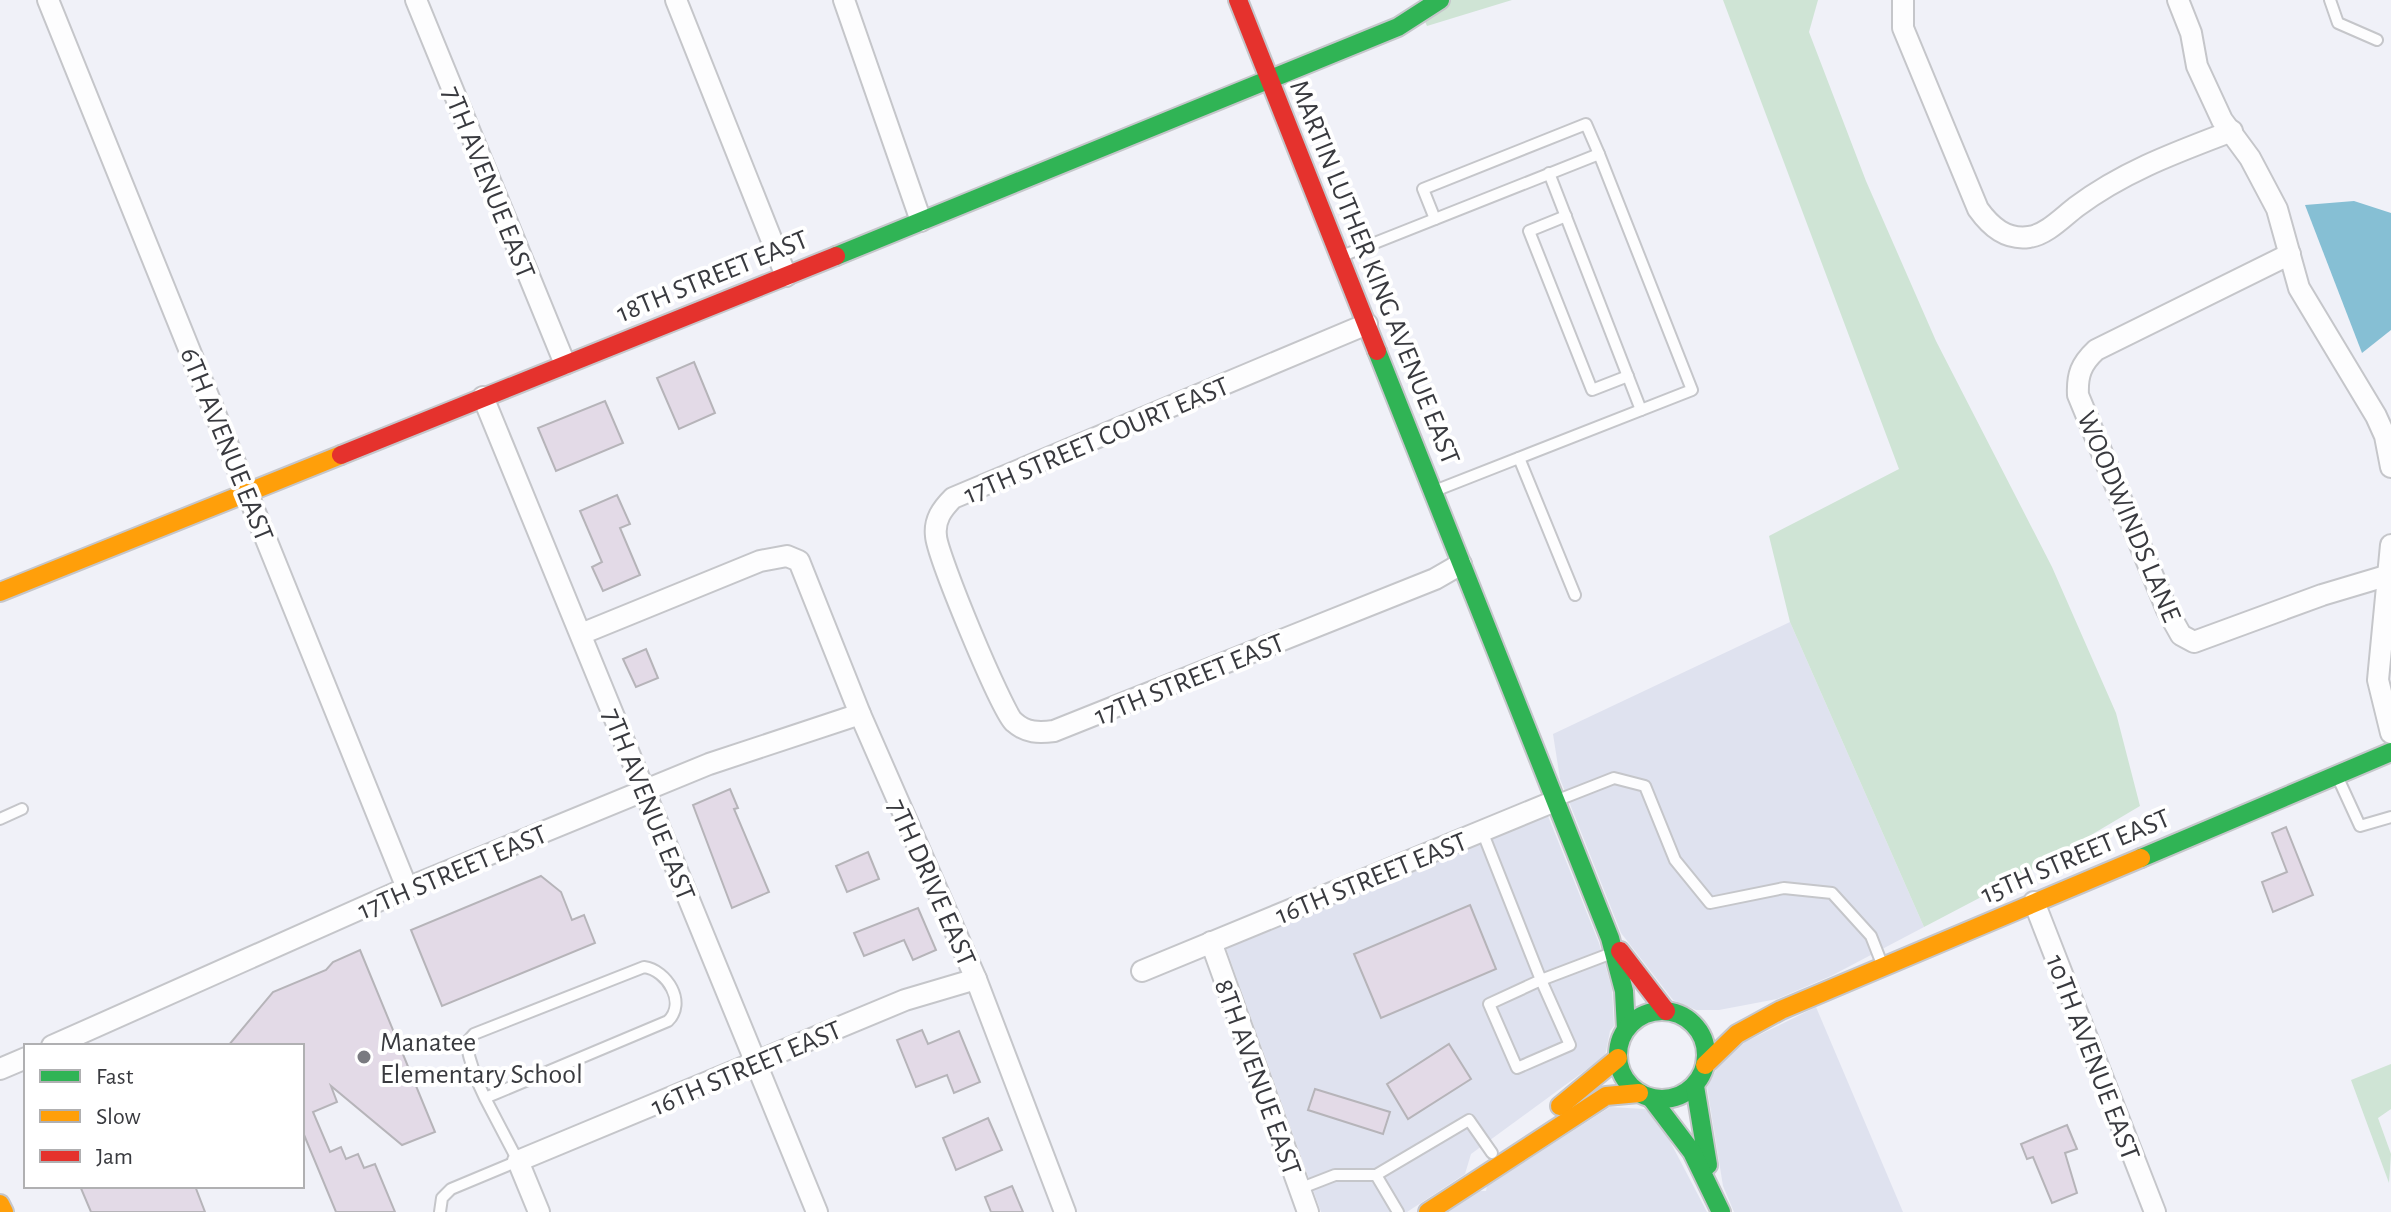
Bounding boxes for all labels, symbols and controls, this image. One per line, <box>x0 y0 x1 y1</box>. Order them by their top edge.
street label: MARTIN LUTHER KING AVENUE EAST <box>1284 76 1464 469</box>
street label: 7TH AVENUE EAST <box>437 82 540 283</box>
street label: 18TH STREET EAST <box>613 226 813 328</box>
street label: 6TH AVENUE EAST <box>174 344 278 546</box>
street label: 17TH STREET COURT EAST <box>960 372 1234 509</box>
street label: WOODWINDS LANE <box>2071 407 2185 626</box>
street label: 17TH STREET EAST <box>1091 629 1289 731</box>
street label: 7TH AVENUE EAST <box>597 704 700 905</box>
street label: 7TH DRIVE EAST <box>882 795 981 971</box>
street label: 15TH STREET EAST <box>1977 804 2175 909</box>
street label: 17TH STREET EAST <box>354 820 552 925</box>
street label: 16TH STREET EAST <box>1272 828 1472 930</box>
street label: 10TH AVENUE EAST <box>2040 951 2144 1165</box>
street label: 8TH AVENUE EAST <box>1209 976 1306 1180</box>
street label: 16TH STREET EAST <box>647 1016 846 1122</box>
place label: Manatee Elementary School <box>380 1029 583 1089</box>
legend <box>24 1044 304 1188</box>
marker: Manatee Elementary School <box>355 1048 373 1066</box>
text: Fast <box>96 1065 134 1089</box>
text: Slow <box>96 1105 141 1129</box>
text: Jam <box>96 1145 133 1169</box>

